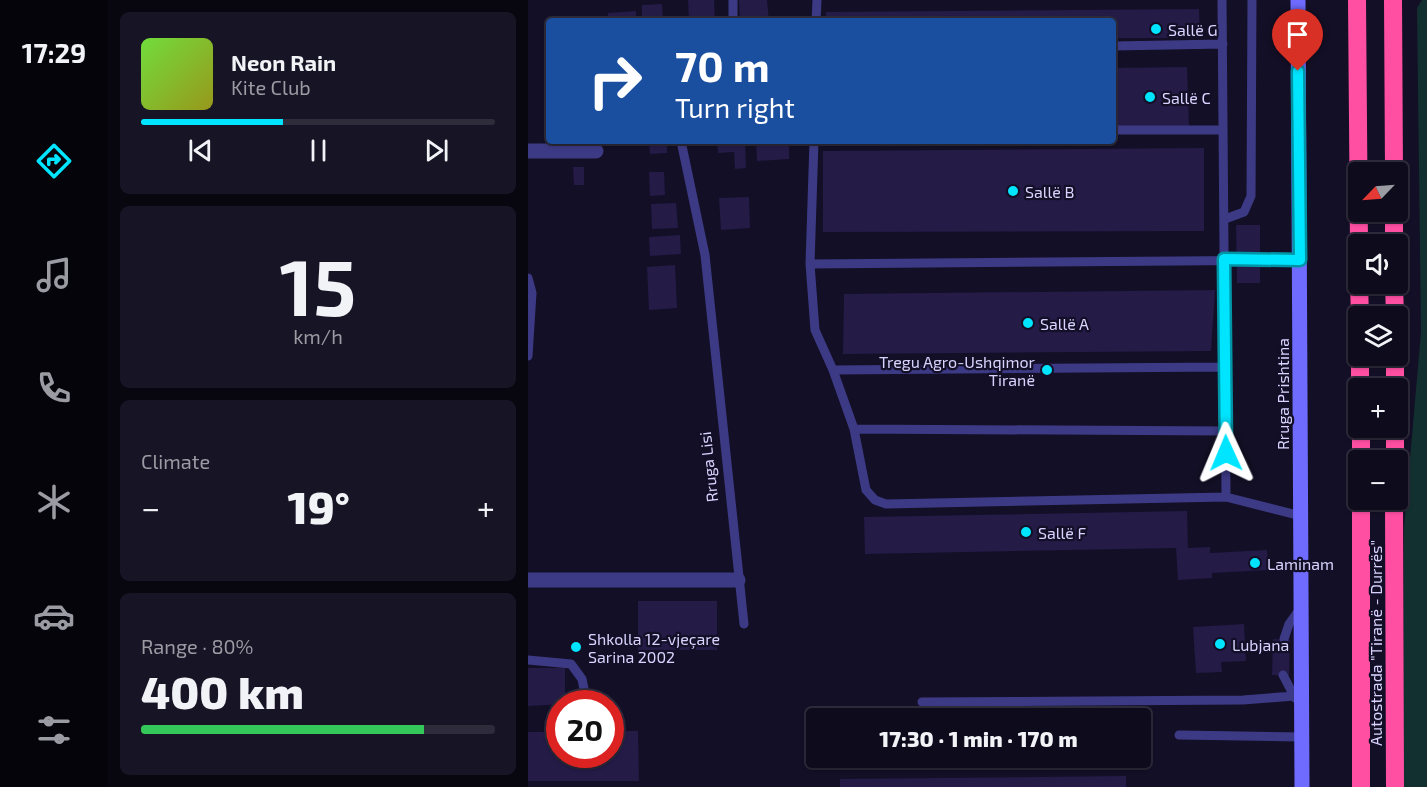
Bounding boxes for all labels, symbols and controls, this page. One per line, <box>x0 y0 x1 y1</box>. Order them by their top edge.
pin <box>1272 9 1323 71</box>
icon: arrive <box>1281 18 1314 51</box>
place label: Sallë G <box>1168 20 1217 39</box>
marker: Sallë G <box>1149 22 1163 36</box>
text: 17:29 <box>22 36 86 68</box>
text: 70 m <box>675 40 770 90</box>
icon: right <box>576 42 654 120</box>
text: Neon Rain <box>231 49 336 75</box>
text: Kite Club <box>231 75 311 99</box>
place label: Sallë C <box>1162 88 1211 107</box>
marker: Sallë C <box>1143 90 1157 104</box>
text: Turn right <box>675 91 795 123</box>
icon: previous <box>184 134 217 167</box>
icon: pause <box>302 134 335 167</box>
icon: next <box>420 134 453 167</box>
icon: directions <box>33 140 75 182</box>
north arrow <box>1348 162 1408 222</box>
map controls <box>1348 162 1408 510</box>
place label: Sallë B <box>1025 182 1074 201</box>
marker: Sallë B <box>1006 184 1020 198</box>
button: sound <box>1348 234 1408 294</box>
text: 15 <box>280 238 356 332</box>
icon: music <box>33 254 75 296</box>
button: layers <box>1348 306 1408 366</box>
place label: Sallë A <box>1040 314 1089 333</box>
marker: Sallë A <box>1021 316 1035 330</box>
text: km/h <box>293 324 343 348</box>
street label: Rruga Prishtina <box>1273 338 1292 450</box>
place label: Tregu Agro-Ushqimor Tiranë <box>879 352 1036 389</box>
marker: Tregu Agro-Ushqimor Tiranë <box>1040 363 1054 377</box>
icon: phone <box>33 367 75 409</box>
button: + <box>1348 378 1408 438</box>
position arrow <box>1194 421 1258 485</box>
street label: Rruga Lisi <box>695 431 721 503</box>
text: Climate <box>141 449 210 473</box>
button: − <box>1348 450 1408 510</box>
text: 19° <box>287 479 350 533</box>
icon: climate <box>33 481 75 523</box>
text: − <box>141 487 160 527</box>
text: + <box>477 487 495 527</box>
place label: Sallë F <box>1038 523 1086 542</box>
marker: Sallë F <box>1019 525 1033 539</box>
street label: Autostrada "Tiranë - Durrës" <box>1366 540 1385 746</box>
place label: Laminam <box>1267 554 1334 573</box>
marker: Laminam <box>1248 556 1262 570</box>
icon: car <box>33 595 75 637</box>
place label: Shkolla 12-vjeçare Sarina 2002 <box>588 629 720 666</box>
text: Range · 80% <box>141 634 254 658</box>
place label: Lubjana <box>1232 635 1289 655</box>
marker: Lubjana <box>1213 637 1227 651</box>
marker: Shkolla 12-vjeçare Sarina 2002 <box>569 640 583 654</box>
text: 400 km <box>141 664 304 718</box>
speed limit sign: 20 <box>546 690 624 768</box>
icon: filters <box>33 709 75 751</box>
text: 17:30 · 1 min · 170 m <box>879 725 1078 751</box>

